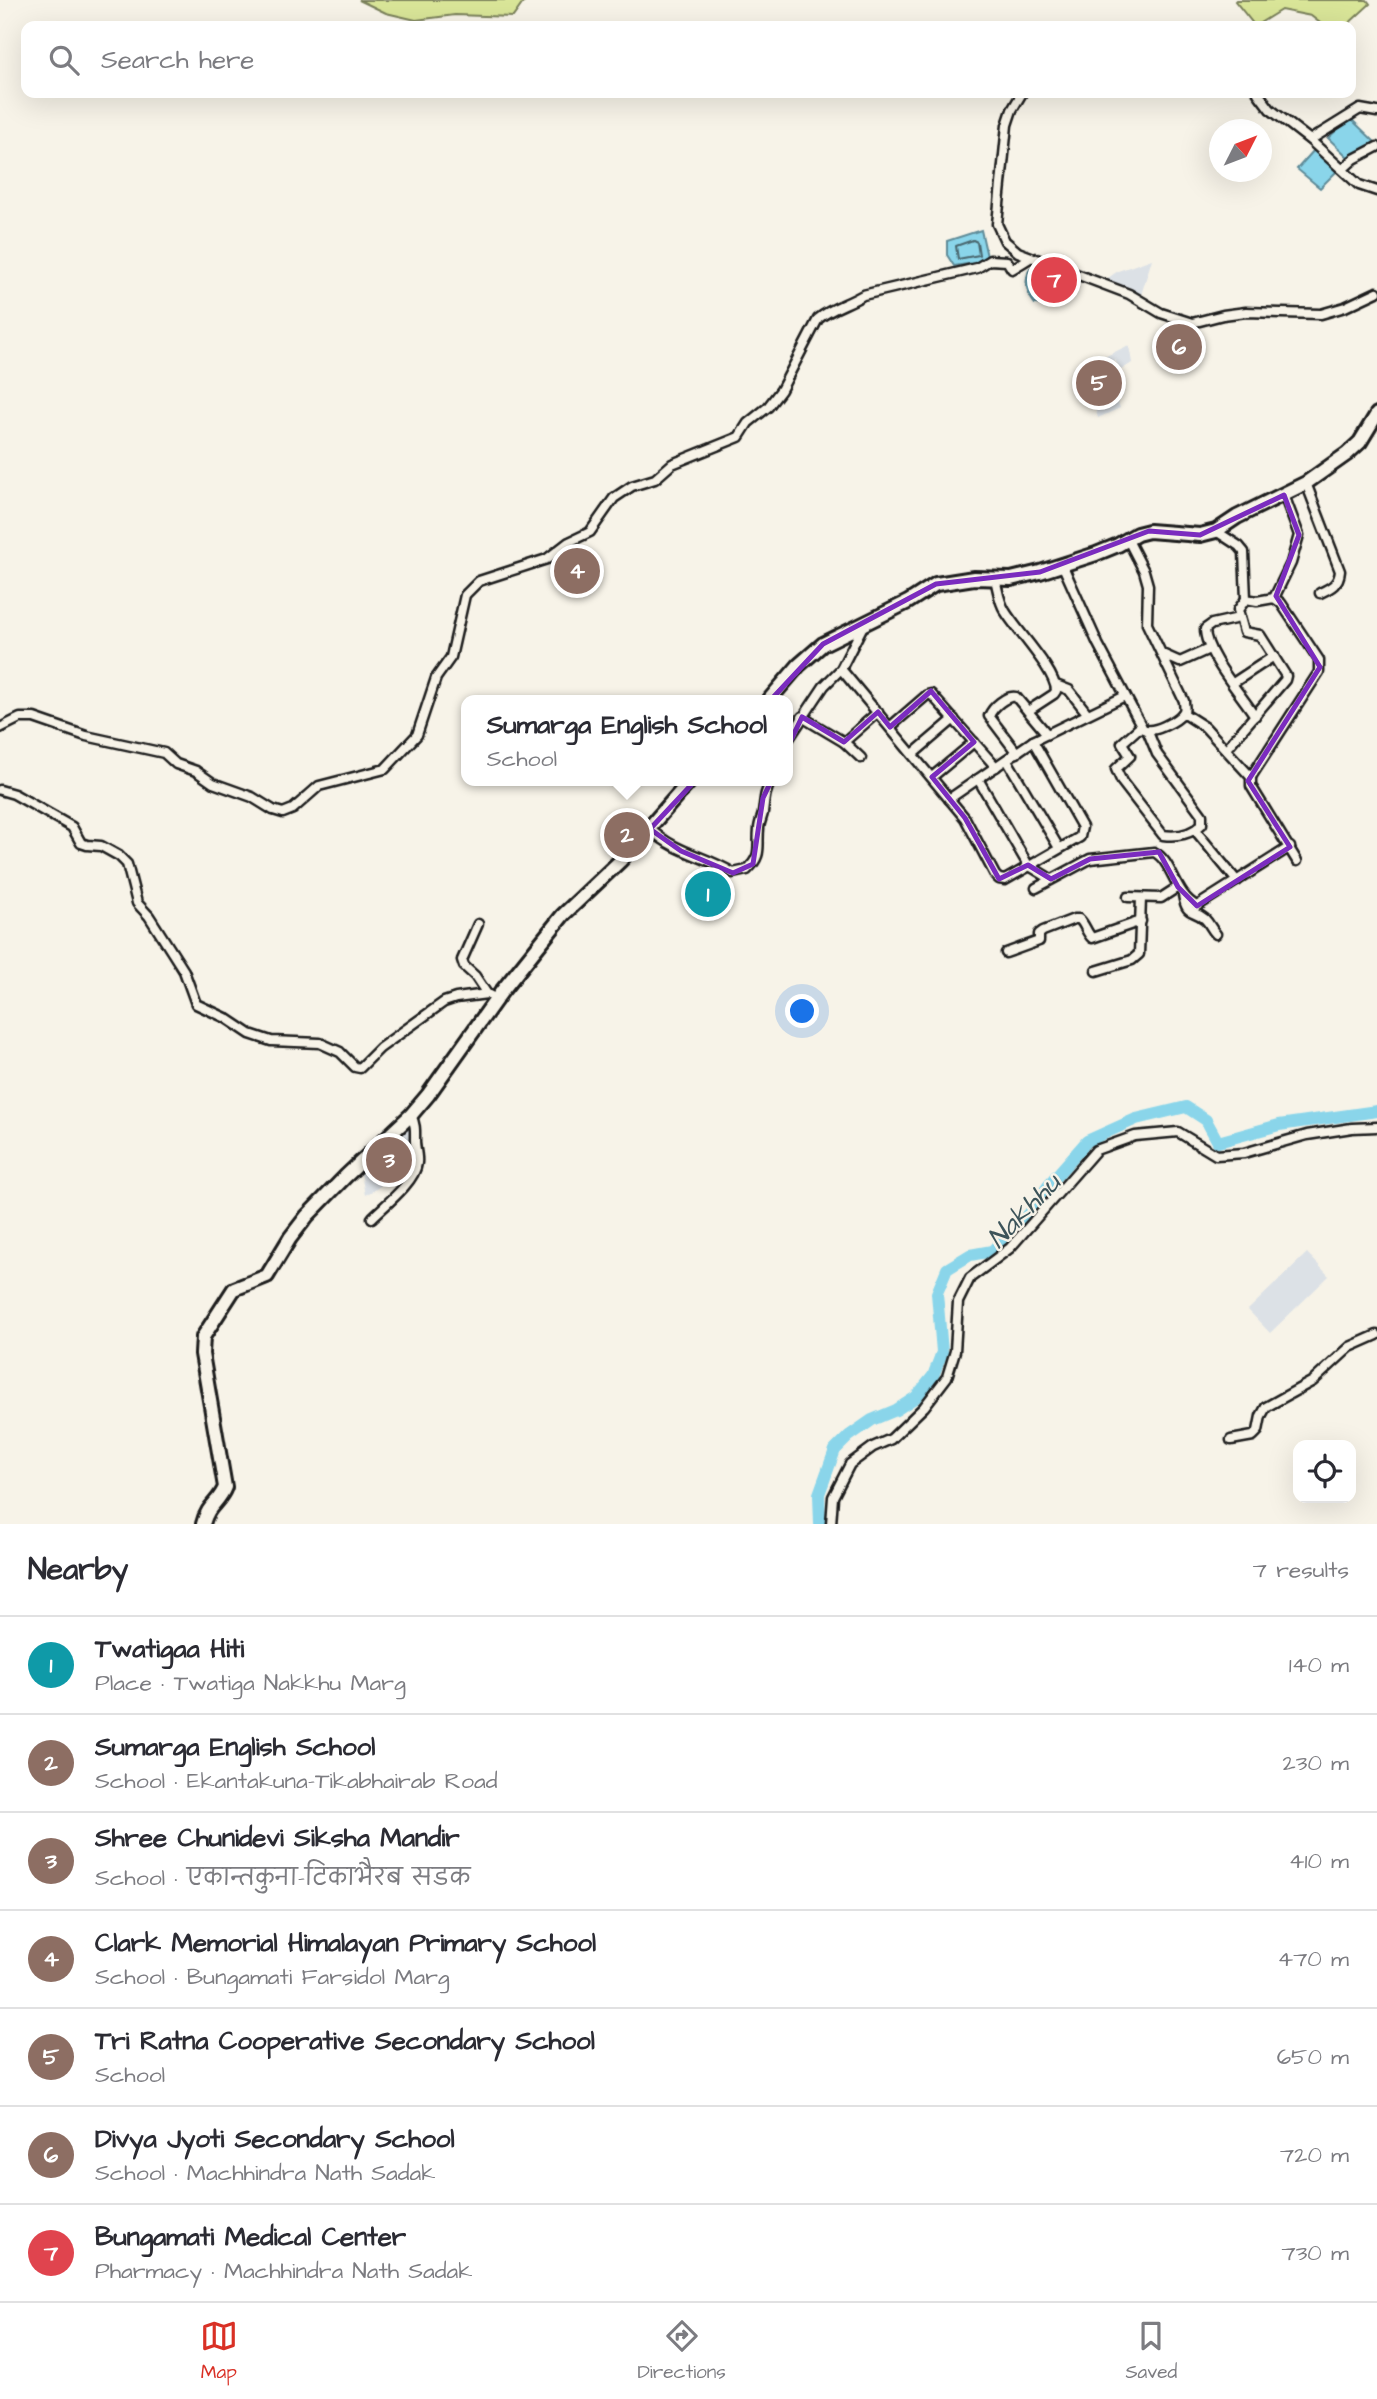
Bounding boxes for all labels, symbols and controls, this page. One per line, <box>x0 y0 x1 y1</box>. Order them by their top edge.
search box <box>21 21 1356 98</box>
icon: search <box>45 41 83 79</box>
text: Search here <box>101 42 254 78</box>
north arrow <box>1209 119 1272 182</box>
pin: 7 <box>1031 254 1077 306</box>
pin: 6 <box>1156 321 1202 373</box>
pin: 5 <box>1076 357 1122 409</box>
pin: 4 <box>554 545 600 597</box>
popup <box>461 695 793 786</box>
text: Sumarga English School <box>487 707 767 743</box>
text: School <box>487 743 557 775</box>
pin: 2 <box>604 809 650 861</box>
pin: 1 <box>685 868 731 920</box>
your location <box>785 994 819 1028</box>
pin: 3 <box>366 1134 412 1186</box>
water label: Nakhhu <box>978 1163 1071 1257</box>
map controls <box>1293 1440 1356 1503</box>
button: locate <box>1293 1440 1356 1503</box>
text: Nearby <box>28 1549 128 1591</box>
text: 7 results <box>1253 1554 1349 1586</box>
text: Twatigaa Hiti <box>95 1631 244 1667</box>
text: 1 <box>50 1649 52 1681</box>
text: 140 m <box>1289 1649 1349 1681</box>
text: Place · Twatiga Nakkhu Marg <box>95 1667 406 1699</box>
text: Sumarga English School <box>95 1729 375 1765</box>
text: 2 <box>44 1747 58 1779</box>
text: 230 m <box>1283 1747 1349 1779</box>
text: School · Ekantakuna-Tikabhairab Road <box>95 1765 497 1797</box>
text: Shree Chunidevi Siksha Mandir <box>95 1820 460 1856</box>
text: 3 <box>45 1845 57 1877</box>
text: 410 m <box>1289 1845 1349 1877</box>
text: School · एकान्तकुना-टिकाभैरब सडक <box>95 1862 470 1894</box>
text: Clark Memorial Himalayan Primary School <box>95 1925 596 1961</box>
text: 4 <box>43 1943 59 1975</box>
text: 470 m <box>1278 1943 1349 1975</box>
text: School · Bungamati Farsidol Marg <box>95 1961 450 1993</box>
text: Tri Ratna Cooperative Secondary School <box>95 2023 595 2059</box>
text: 5 <box>43 2041 59 2073</box>
text: 650 m <box>1277 2041 1349 2073</box>
text: School <box>95 2059 165 2091</box>
text: Divya Jyoti Secondary School <box>95 2121 455 2157</box>
text: 6 <box>44 2139 58 2171</box>
text: 720 m <box>1280 2139 1349 2171</box>
text: School · Machhindra Nath Sadak <box>95 2157 435 2189</box>
text: Bungamati Medical Center <box>95 2219 406 2255</box>
text: 7 <box>44 2237 58 2269</box>
text: 730 m <box>1282 2237 1349 2269</box>
text: Pharmacy · Machhindra Nath Sadak <box>95 2255 472 2287</box>
tab: Map <box>200 2317 238 2386</box>
tab: Directions <box>637 2317 726 2386</box>
tab: Saved <box>1125 2317 1177 2386</box>

